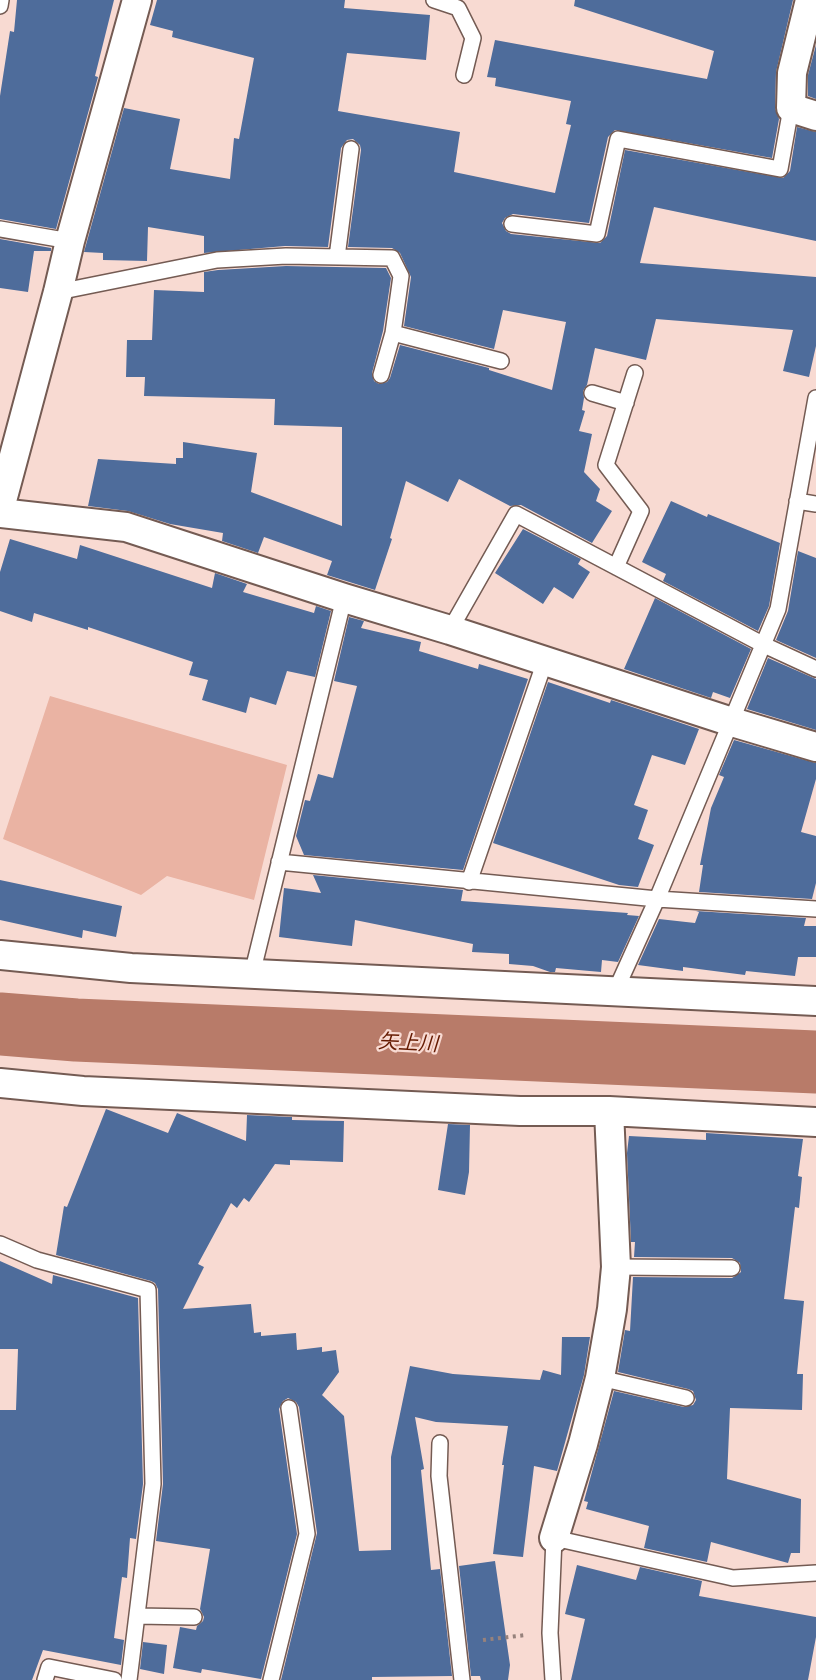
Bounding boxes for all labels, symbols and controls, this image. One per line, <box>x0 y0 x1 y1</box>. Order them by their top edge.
water label: 矢上川 <box>377 1029 439 1057</box>

